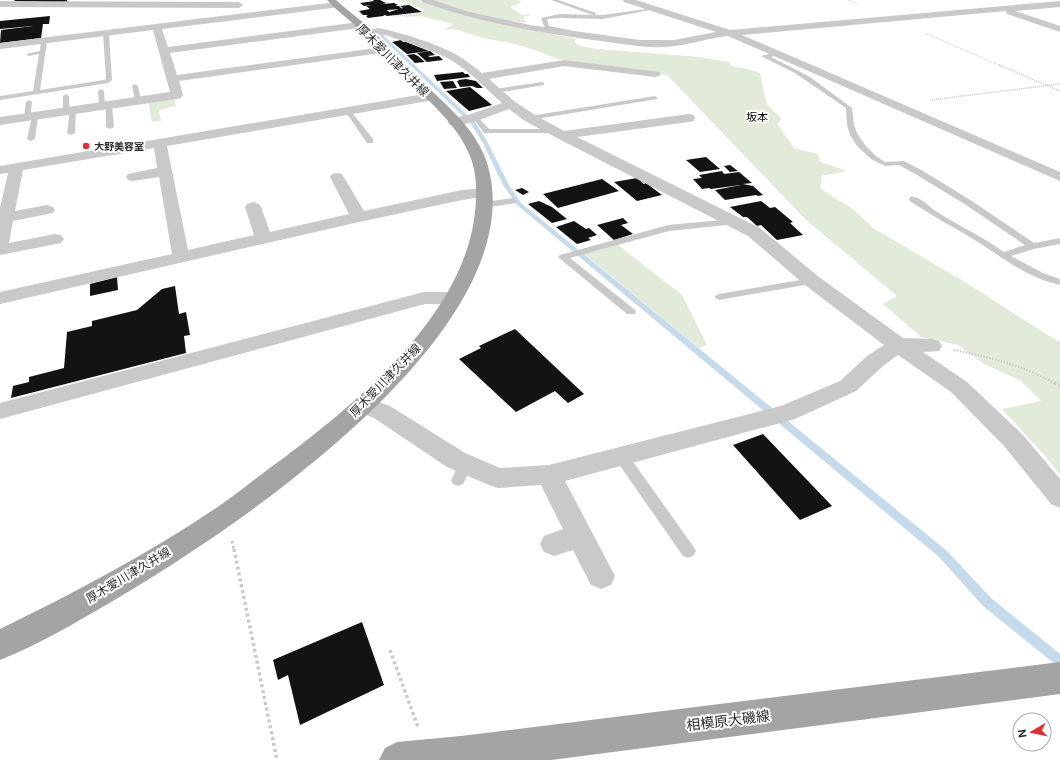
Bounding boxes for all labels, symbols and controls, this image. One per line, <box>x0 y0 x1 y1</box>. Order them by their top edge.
street label: 厚木愛川津久井線 <box>354 21 432 99</box>
district label: 坂本 <box>746 110 768 124</box>
place label: 大野美容室 <box>94 140 144 152</box>
marker: 大野美容室 <box>81 141 91 151</box>
street label: 厚木愛川津久井線 <box>346 340 424 420</box>
street label: 厚木愛川津久井線 <box>83 544 173 606</box>
street label: 相模原大磯線 <box>685 706 771 734</box>
north arrow <box>1012 712 1052 752</box>
text: N <box>1015 728 1030 739</box>

